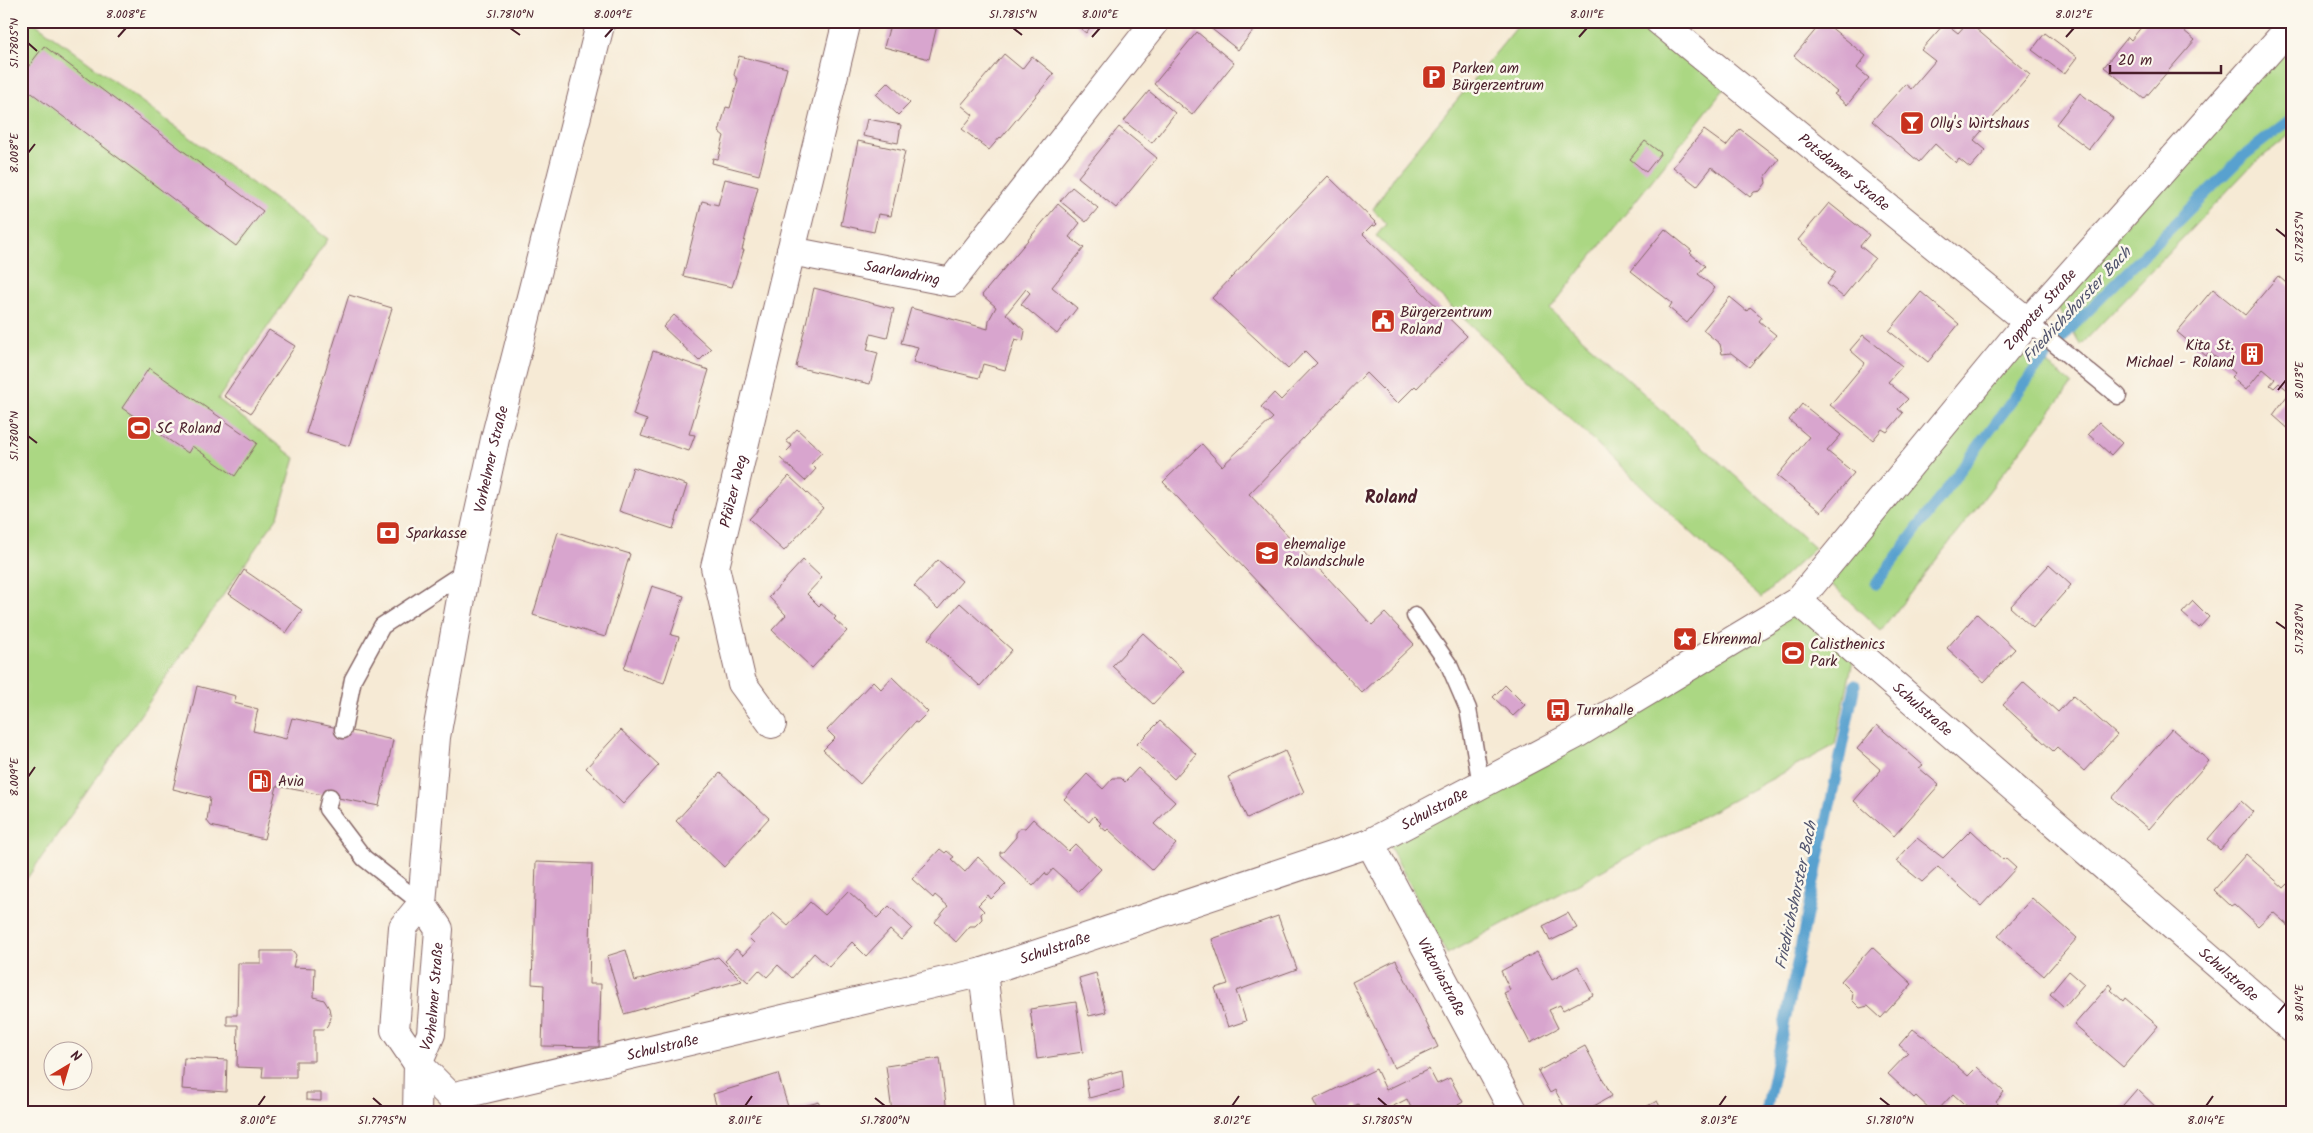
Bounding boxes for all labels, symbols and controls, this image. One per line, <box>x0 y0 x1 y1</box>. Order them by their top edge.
text: 8.008°E <box>106 5 147 24</box>
text: 51.7810°N <box>486 5 534 24</box>
text: 8.009°E <box>593 5 633 24</box>
text: 51.7815°N <box>989 5 1037 24</box>
text: 8.010°E <box>1082 5 1119 24</box>
text: 8.011°E <box>1570 5 1605 24</box>
text: 8.012°E <box>2055 5 2094 24</box>
text: 51.7805°N <box>5 18 24 68</box>
scale bar <box>2110 42 2222 74</box>
text: 20 m <box>2118 49 2152 73</box>
place label: Parken am Bürgerzentrum <box>1452 57 1544 98</box>
parking icon: Parken am Bürgerzentrum <box>1421 64 1447 90</box>
bar icon: Olly's Wirtshaus <box>1899 110 1925 136</box>
place label: Olly's Wirtshaus <box>1930 112 2030 136</box>
street label: Potsdamer Straße <box>1792 128 1895 218</box>
text: 8.008°E <box>5 132 24 173</box>
text: 51.7825°N <box>2290 211 2309 263</box>
water label: Friedrichshorster Bach <box>2017 240 2139 369</box>
street label: Saarlandring <box>862 254 942 293</box>
street label: Zoppoter Straße <box>1998 263 2083 356</box>
place label: Bürgerzentrum Roland <box>1400 301 1492 342</box>
public building icon: Bürgerzentrum Roland <box>1370 308 1396 334</box>
place label: Kita St. Michael - Roland <box>2126 334 2235 375</box>
building icon: Kita St. Michael - Roland <box>2239 341 2265 367</box>
text: 8.013°E <box>2290 360 2309 399</box>
street label: Vorhelmer Straße <box>468 403 516 515</box>
text: 51.7800°N <box>5 411 24 461</box>
sports icon: SC Roland <box>126 415 152 441</box>
place label: SC Roland <box>156 417 221 441</box>
street label: Pfälzer Weg <box>714 452 755 530</box>
district label: Roland <box>1365 484 1418 513</box>
bank icon: Sparkasse <box>375 520 401 546</box>
place label: Sparkasse <box>406 522 467 546</box>
place label: ehemalige Rolandschule <box>1284 533 1365 574</box>
school or university icon: ehemalige Rolandschule <box>1254 540 1280 566</box>
text: 51.7820°N <box>2290 604 2309 654</box>
place icon: Ehrenmal <box>1672 626 1698 652</box>
place label: Ehrenmal <box>1702 628 1762 652</box>
place label: Calisthenics Park <box>1810 633 1885 674</box>
sports icon: Calisthenics Park <box>1780 640 1806 666</box>
street label: Schulstraße <box>1886 677 1958 743</box>
bus stop icon: Turnhalle <box>1545 697 1571 723</box>
place label: Turnhalle <box>1576 699 1634 723</box>
text: 8.009°E <box>5 757 24 797</box>
fuel station icon: Avia <box>247 768 273 794</box>
place label: Avia <box>278 770 304 794</box>
street label: Schulstraße <box>1397 782 1473 838</box>
water label: Friedrichshorster Bach <box>1769 818 1825 972</box>
street label: Schulstraße <box>1017 926 1094 972</box>
street label: Viktoriastraße <box>1410 934 1472 1022</box>
street label: Vorhelmer Straße <box>414 941 451 1055</box>
street label: Schulstraße <box>2193 942 2264 1008</box>
text: 8.014°E <box>2290 983 2309 1022</box>
street label: Schulstraße <box>624 1028 701 1068</box>
north arrow <box>42 1040 92 1090</box>
text: N <box>65 1045 86 1068</box>
text: 8.010°E <box>240 1111 277 1130</box>
text: 51.7795°N <box>358 1111 406 1130</box>
text: 8.011°E <box>728 1111 763 1130</box>
text: 51.7800°N <box>860 1111 910 1130</box>
text: 8.012°E <box>1213 1111 1252 1130</box>
text: 51.7805°N <box>1362 1111 1412 1130</box>
text: 8.013°E <box>1700 1111 1739 1130</box>
text: 51.7810°N <box>1866 1111 1914 1130</box>
text: 8.014°E <box>2187 1111 2226 1130</box>

